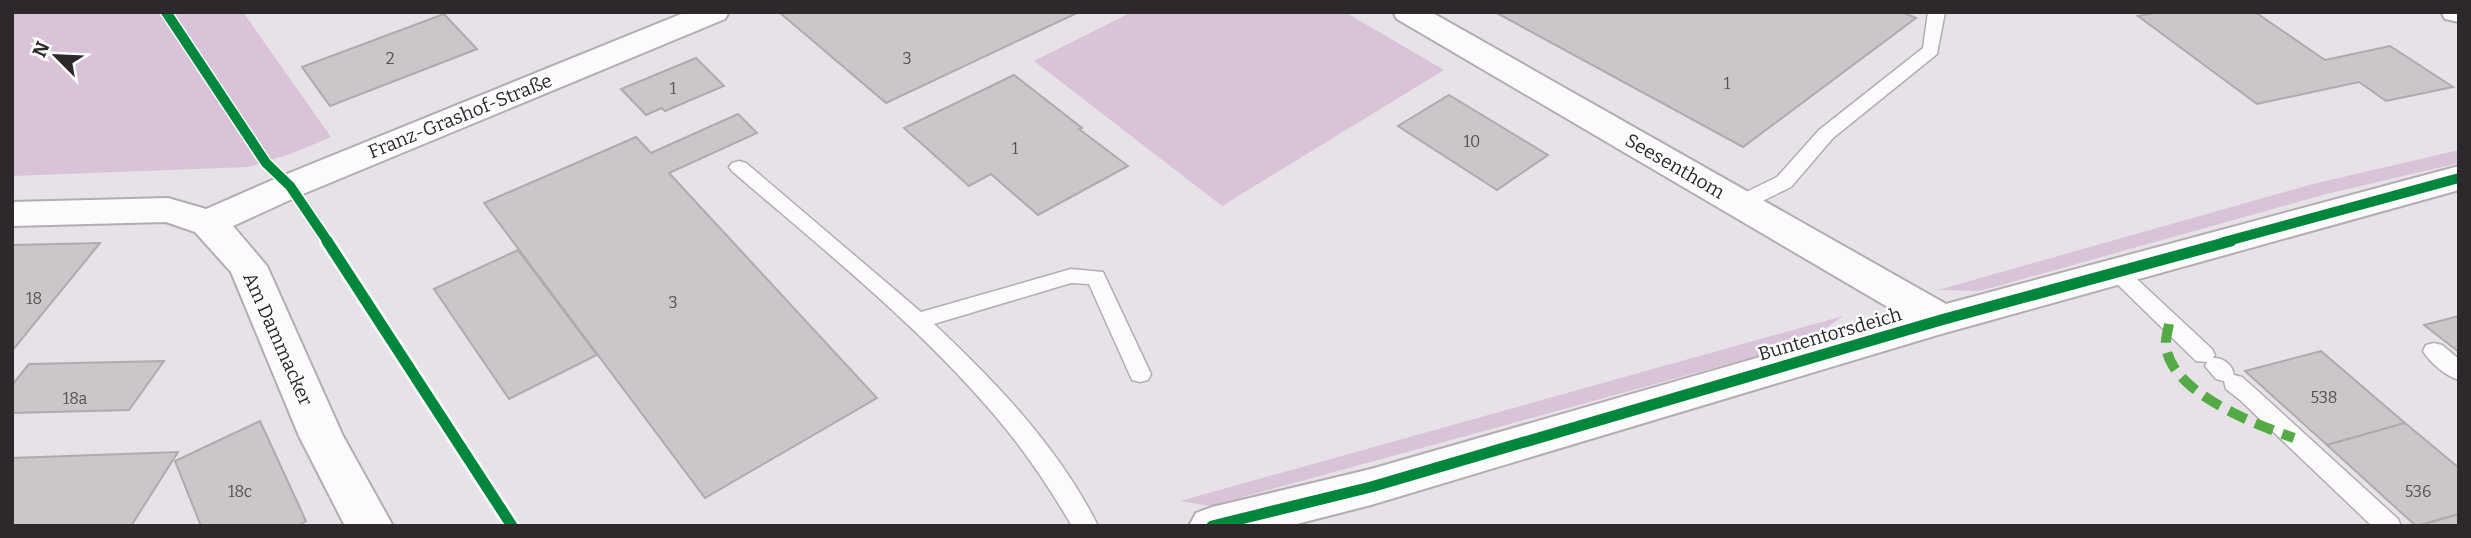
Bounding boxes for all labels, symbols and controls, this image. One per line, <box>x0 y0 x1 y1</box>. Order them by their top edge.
north arrow <box>21 21 91 91</box>
text: N <box>27 38 55 61</box>
house number: 2 <box>386 49 394 68</box>
house number: 3 <box>902 49 912 68</box>
street label: Franz-Grashof-Straße <box>365 69 555 163</box>
house number: 1 <box>1724 74 1731 93</box>
house number: 1 <box>670 79 677 98</box>
street label: Seesenthom <box>1621 128 1729 204</box>
house number: 10 <box>1464 132 1480 151</box>
house number: 1 <box>1012 139 1019 158</box>
street label: Am Dammacker <box>238 269 318 410</box>
house number: 18 <box>26 289 42 308</box>
house number: 3 <box>668 293 678 312</box>
street label: Buntentorsdeich <box>1756 302 1905 365</box>
house number: 538 <box>2311 388 2337 407</box>
house number: 18a <box>63 389 87 408</box>
house number: 18c <box>228 482 252 501</box>
house number: 536 <box>2405 482 2431 501</box>

